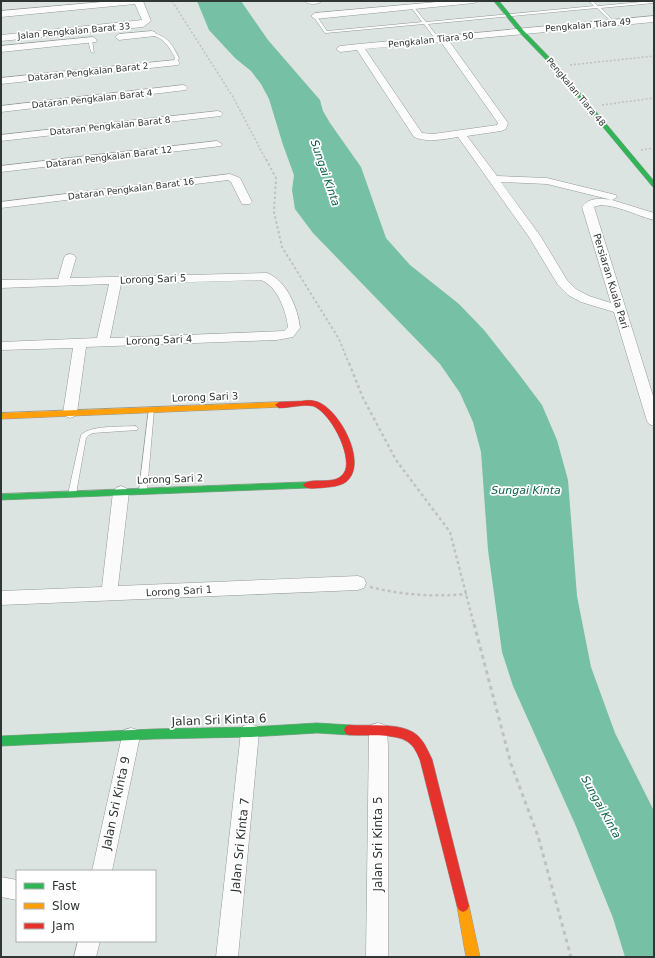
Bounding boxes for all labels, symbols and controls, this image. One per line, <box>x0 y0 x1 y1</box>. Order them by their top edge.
street label: Pengkalan Tiara 49 <box>545 16 632 34</box>
street label: Jalan Pengkalan Barat 33 <box>16 21 131 41</box>
street label: Pengkalan Tiara 50 <box>388 31 475 49</box>
street label: Pengkalan Tiara 48 <box>545 56 608 128</box>
street label: Dataran Pengkalan Barat 2 <box>27 61 149 83</box>
street label: Dataran Pengkalan Barat 4 <box>31 88 153 110</box>
street label: Dataran Pengkalan Barat 8 <box>49 115 171 137</box>
water label: Sungai Kinta <box>308 138 343 208</box>
street label: Dataran Pengkalan Barat 12 <box>45 144 173 170</box>
street label: Dataran Pengkalan Barat 16 <box>67 176 195 202</box>
street label: Persiaran Kuala Pari <box>591 232 631 330</box>
street label: Lorong Sari 5 <box>120 272 186 286</box>
street label: Lorong Sari 4 <box>126 333 192 347</box>
street label: Lorong Sari 3 <box>172 390 238 404</box>
street label: Lorong Sari 2 <box>137 472 203 486</box>
water label: Sungai Kinta <box>491 484 561 497</box>
street label: Lorong Sari 1 <box>146 584 212 598</box>
street label: Jalan Sri Kinta 6 <box>170 711 267 729</box>
street label: Jalan Sri Kinta 9 <box>99 755 133 852</box>
water label: Sungai Kinta <box>578 773 624 841</box>
street label: Jalan Sri Kinta 5 <box>371 796 385 893</box>
street label: Jalan Sri Kinta 7 <box>228 797 252 894</box>
legend <box>16 870 156 942</box>
text: Fast <box>52 879 76 893</box>
text: Slow <box>52 899 80 913</box>
text: Jam <box>51 919 75 933</box>

